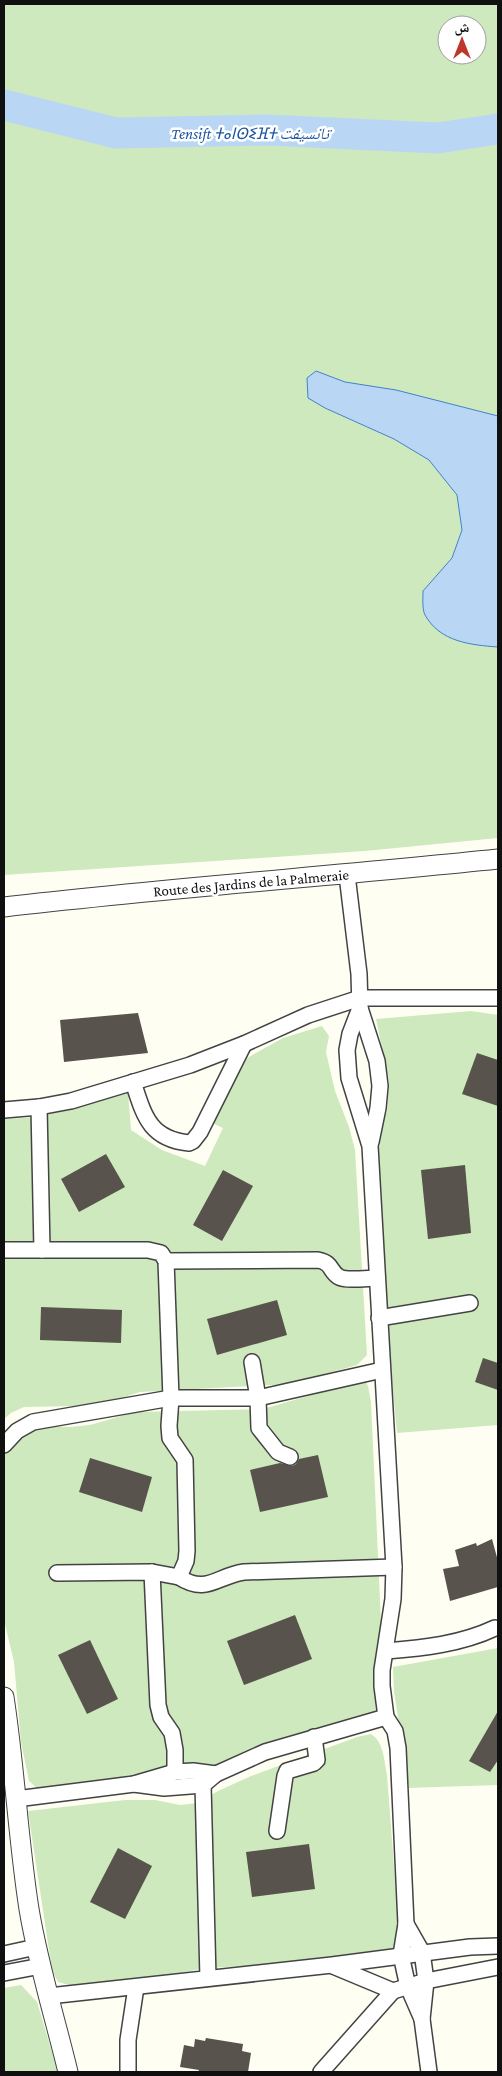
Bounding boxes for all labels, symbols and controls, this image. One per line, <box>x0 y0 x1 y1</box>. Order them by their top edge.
north arrow <box>437 15 487 65</box>
text: ش <box>455 19 470 36</box>
water label: Tensift ⵜⴰⵏⵙⵉⴼⵜ تانسيفت <box>171 125 332 143</box>
street label: Route des Jardins de la Palmeraie <box>153 866 350 901</box>

